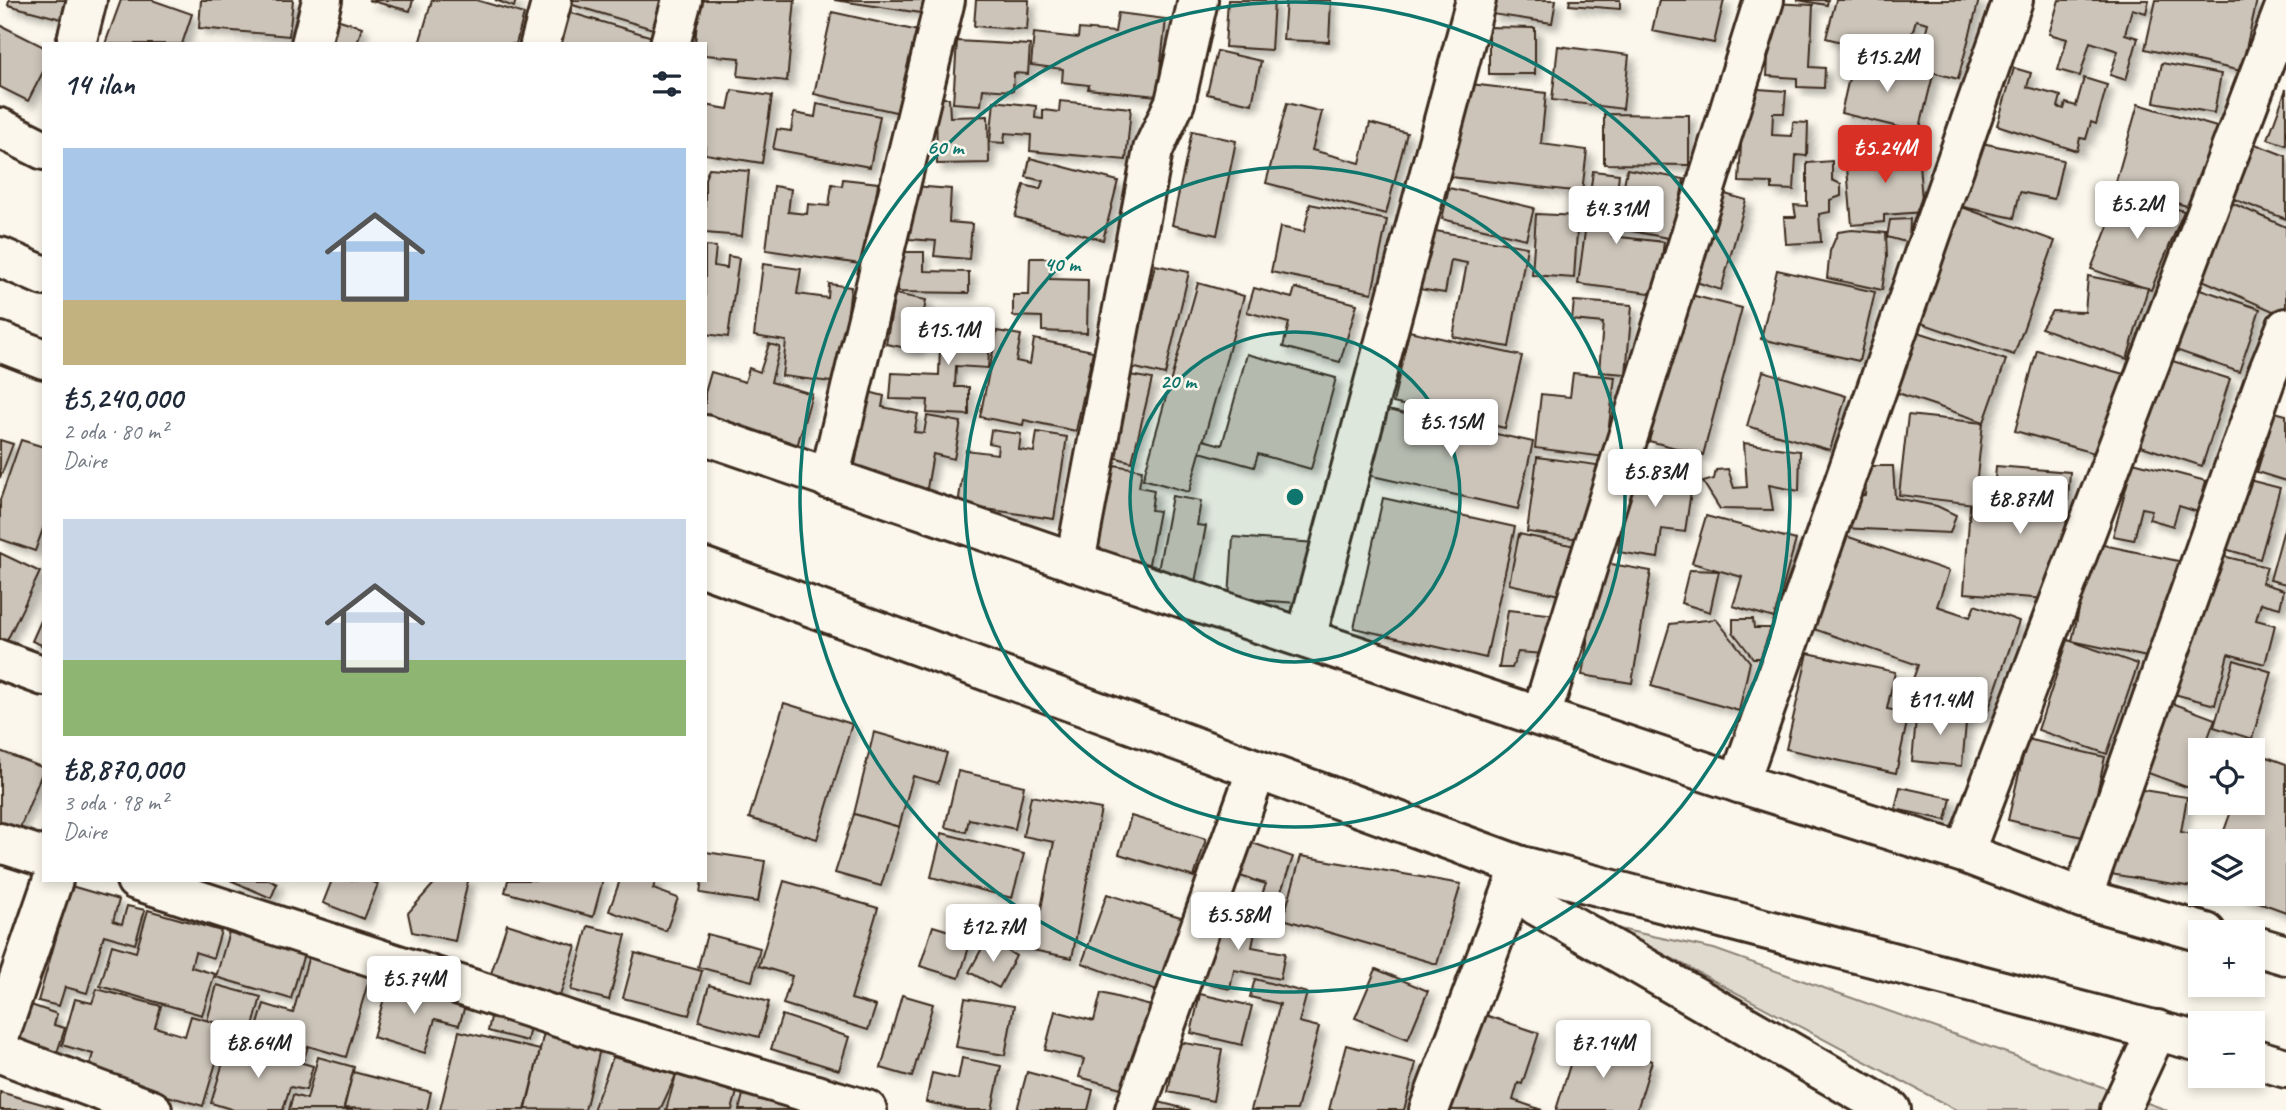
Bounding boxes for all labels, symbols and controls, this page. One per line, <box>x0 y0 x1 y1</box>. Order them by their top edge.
pin: ₺15.2M <box>1830 34 1944 94</box>
text: ₺15.2M <box>1856 42 1918 71</box>
text: 14 ilan <box>63 65 135 103</box>
icon: filters <box>648 65 686 103</box>
pin: ₺5.24M <box>1828 125 1942 185</box>
text: ₺5.24M <box>1854 133 1916 162</box>
text: 60 m <box>927 134 965 160</box>
pin: ₺5.2M <box>2088 182 2186 241</box>
pin: ₺4.31M <box>1559 187 1673 246</box>
text: ₺5.2M <box>2111 189 2163 218</box>
icon: home <box>312 194 438 320</box>
text: ₺4.31M <box>1585 194 1647 223</box>
text: 40 m <box>1044 251 1082 277</box>
pin: ₺15.1M <box>891 308 1005 367</box>
text: ₺15.1M <box>917 315 979 344</box>
text: 20 m <box>1160 368 1198 394</box>
text: ₺5,240,000 <box>63 379 182 417</box>
pin: ₺5.15M <box>1394 400 1508 459</box>
text: ₺5.15M <box>1420 407 1482 436</box>
text: 2 oda · 80 m² <box>63 417 167 446</box>
text: Daire <box>63 446 106 475</box>
pin: ₺5.83M <box>1598 449 1712 509</box>
text: ₺5.83M <box>1624 457 1686 486</box>
pin: ₺8.87M <box>1963 476 2077 536</box>
text: ₺8.87M <box>1989 484 2051 513</box>
centre of rings <box>1283 485 1307 509</box>
icon: home <box>312 565 438 691</box>
pin: ₺11.4M <box>1883 678 1997 737</box>
text: ₺11.4M <box>1909 685 1971 714</box>
map controls <box>2188 738 2265 1088</box>
button: locate <box>2188 738 2265 815</box>
text: ₺8,870,000 <box>63 750 183 788</box>
text: 3 oda · 98 m² <box>63 788 167 817</box>
text: Daire <box>63 817 106 846</box>
button: layers <box>2188 829 2265 906</box>
pin: ₺5.58M <box>1181 892 1295 952</box>
text: ₺5.58M <box>1207 900 1269 929</box>
pin: ₺12.7M <box>936 904 1050 964</box>
text: ₺12.7M <box>962 912 1024 941</box>
button: + <box>2188 920 2265 997</box>
pin: ₺5.74M <box>357 956 471 1016</box>
text: ₺5.74M <box>383 964 445 993</box>
button: − <box>2188 1011 2265 1088</box>
pin: ₺8.64M <box>201 1020 315 1080</box>
pin: ₺7.14M <box>1546 1020 1660 1080</box>
text: ₺8.64M <box>226 1028 290 1057</box>
text: ₺7.14M <box>1572 1028 1634 1057</box>

